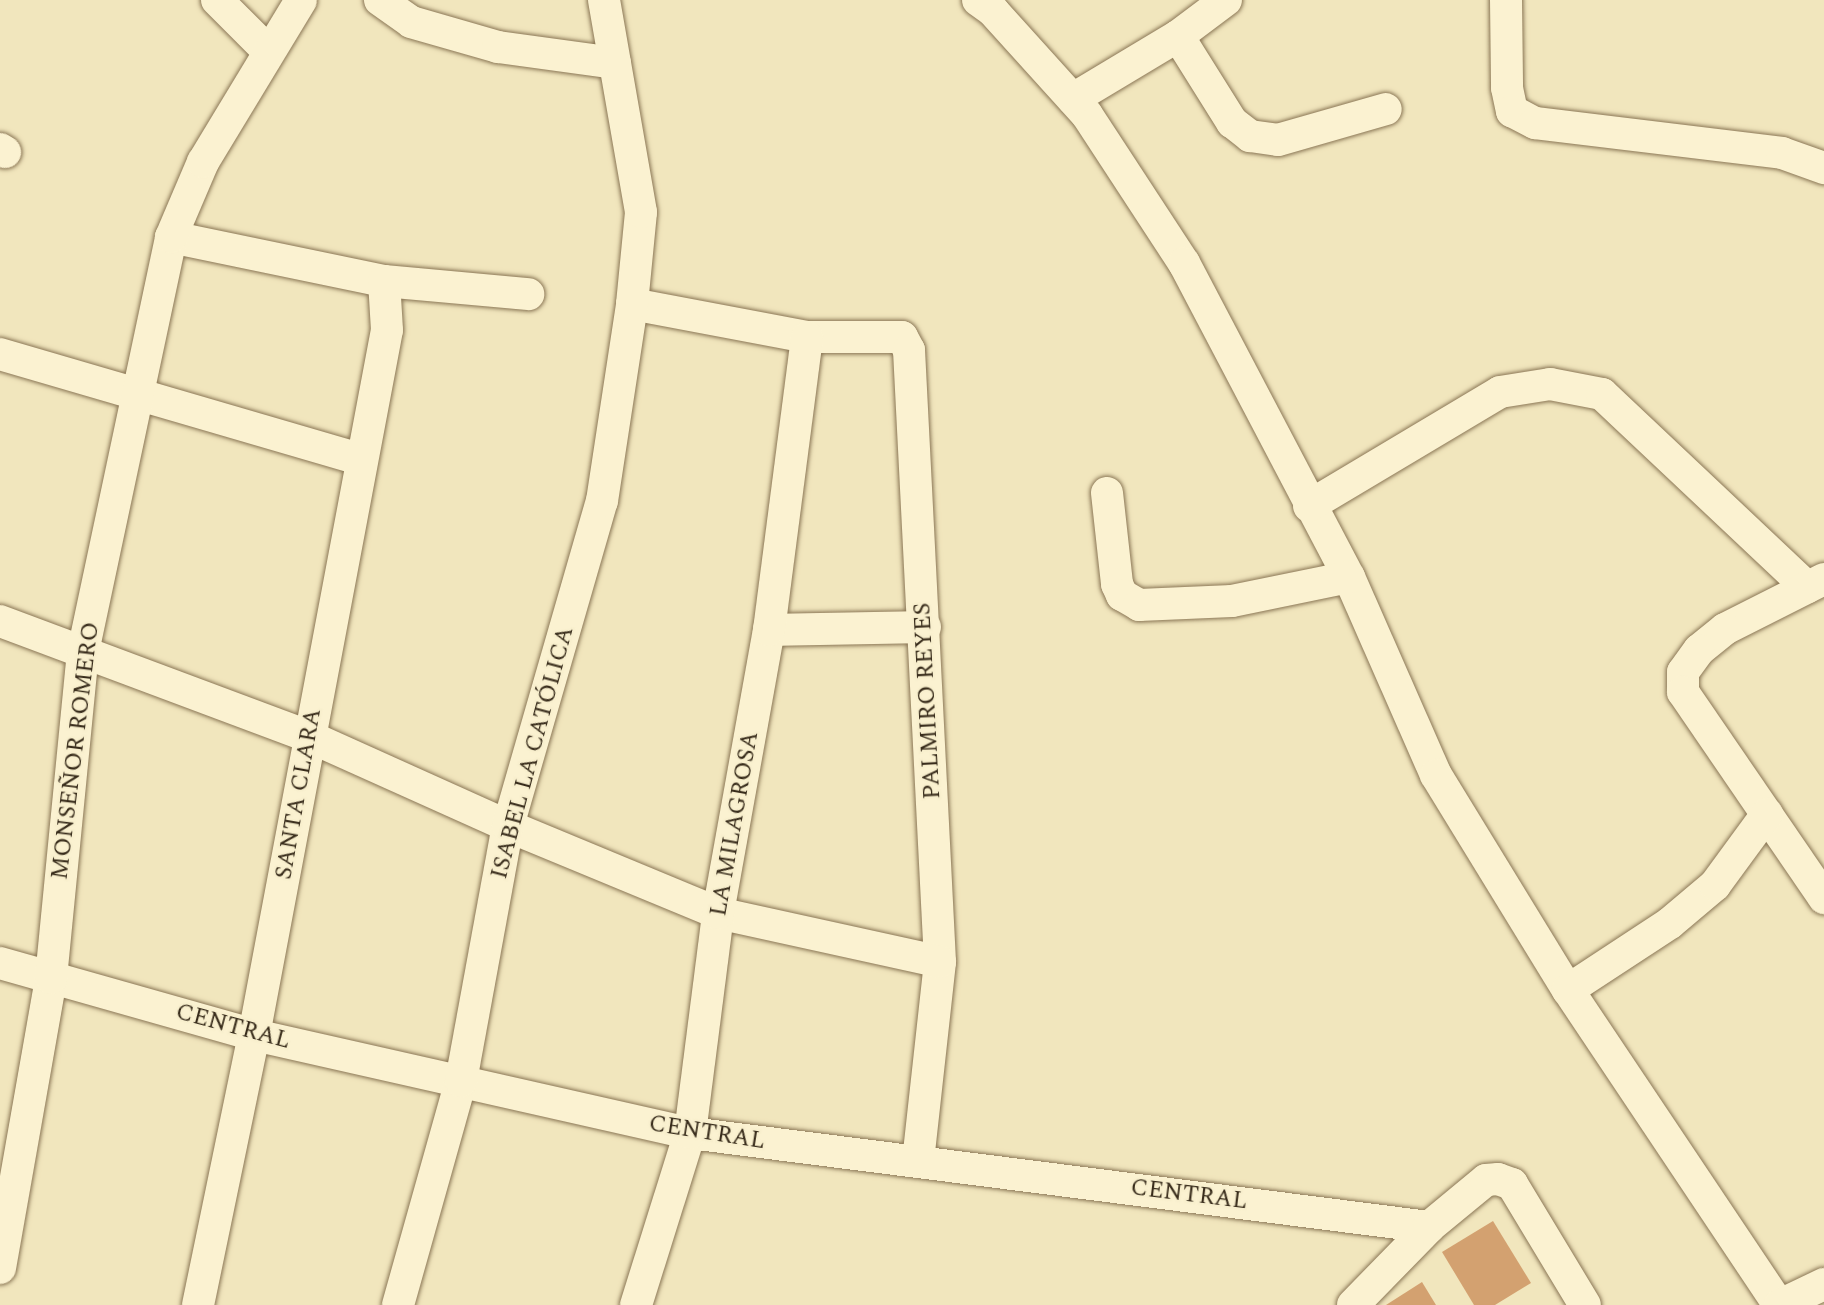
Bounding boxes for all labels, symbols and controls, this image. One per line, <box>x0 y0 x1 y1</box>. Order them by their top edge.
street label: PALMIRO REYES <box>908 602 948 800</box>
street label: MONSEÑOR ROMERO <box>46 621 106 881</box>
street label: ISABEL LA CATÓLICA <box>485 624 581 882</box>
street label: SANTA CLARA <box>270 706 328 882</box>
street label: LA MILAGROSA <box>705 729 765 919</box>
street label: CENTRAL <box>173 998 293 1056</box>
street label: CENTRAL <box>647 1110 767 1156</box>
street label: CENTRAL <box>1129 1174 1249 1216</box>

